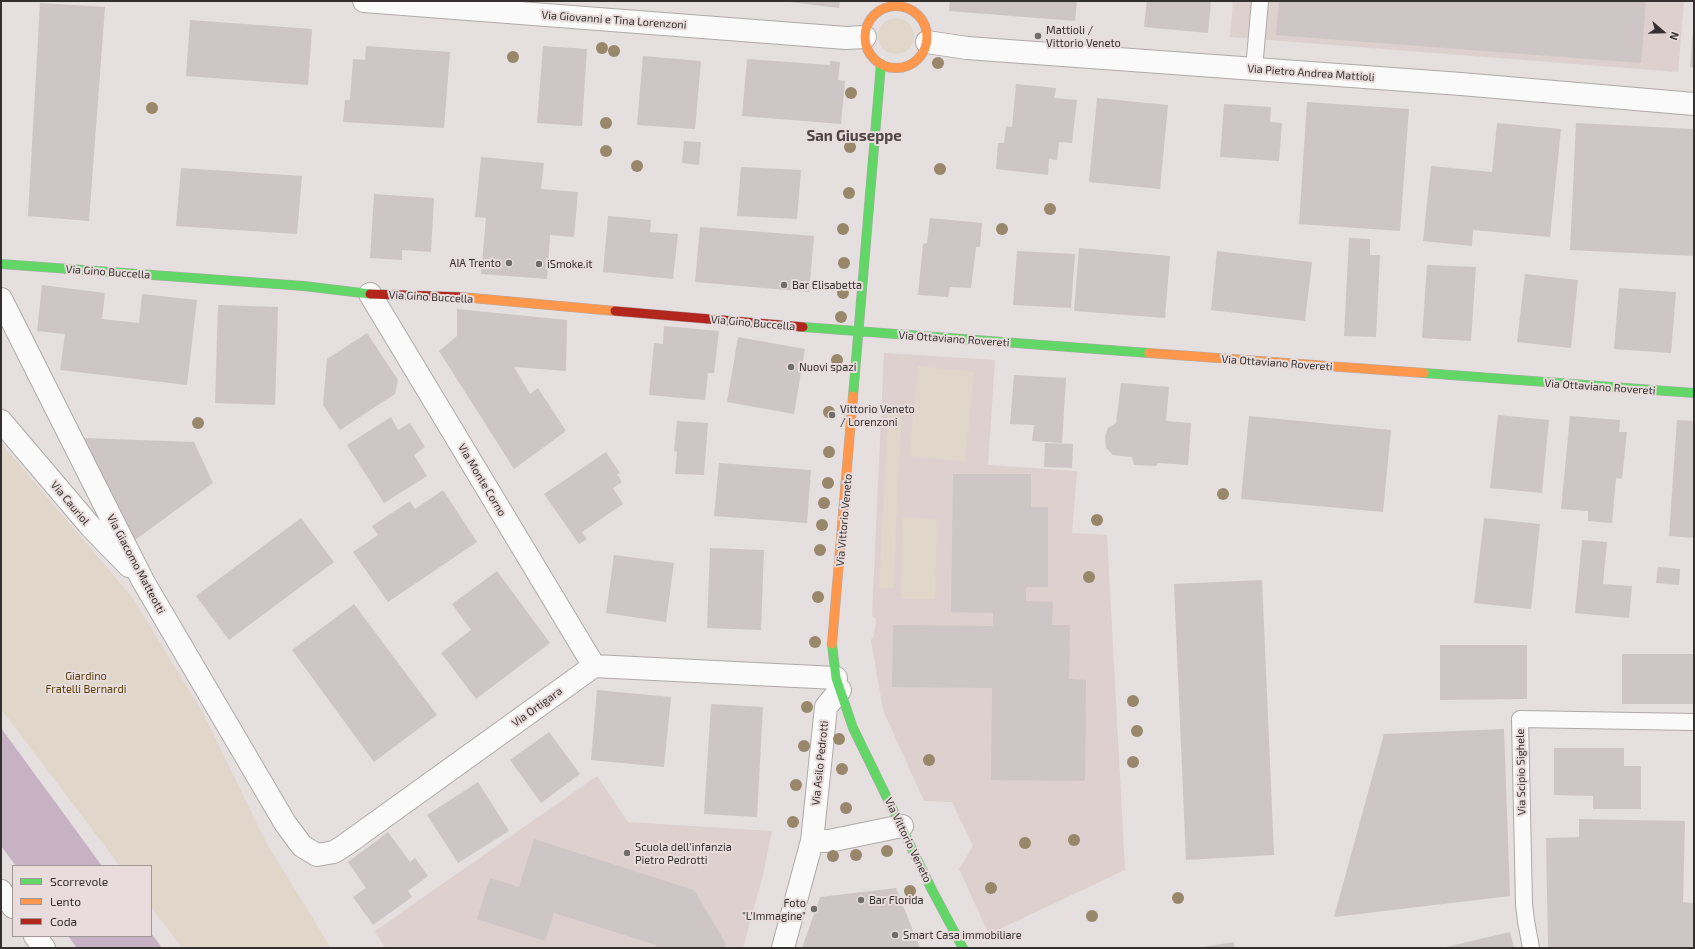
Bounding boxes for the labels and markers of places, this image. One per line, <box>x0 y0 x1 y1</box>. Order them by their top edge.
place label: Mattioli / Vittorio Veneto <box>1046 23 1121 49</box>
marker: Mattioli / Vittorio Veneto <box>1033 31 1043 41</box>
place label: AIA Trento <box>450 256 501 270</box>
place label: iSmoke.it <box>547 257 593 271</box>
marker: AIA Trento <box>504 258 514 268</box>
marker: iSmoke.it <box>534 259 544 269</box>
place label: Bar Elisabetta <box>792 278 862 292</box>
marker: Bar Elisabetta <box>779 280 789 290</box>
place label: Nuovi spazi <box>799 360 857 374</box>
marker: Nuovi spazi <box>786 362 796 372</box>
place label: Vittorio Veneto / Lorenzoni <box>840 402 915 428</box>
marker: Vittorio Veneto / Lorenzoni <box>827 410 837 420</box>
place label: Scuola dell'infanzia Pietro Pedrotti <box>635 840 732 866</box>
marker: Scuola dell'infanzia Pietro Pedrotti <box>622 848 632 858</box>
place label: Bar Florida <box>869 893 924 907</box>
marker: Bar Florida <box>856 895 866 905</box>
place label: Foto "L'Immagine" <box>742 896 806 922</box>
marker: Foto "L'Immagine" <box>809 904 819 914</box>
place label: Smart Casa immobiliare <box>903 928 1022 942</box>
marker: Smart Casa immobiliare <box>890 930 900 940</box>

